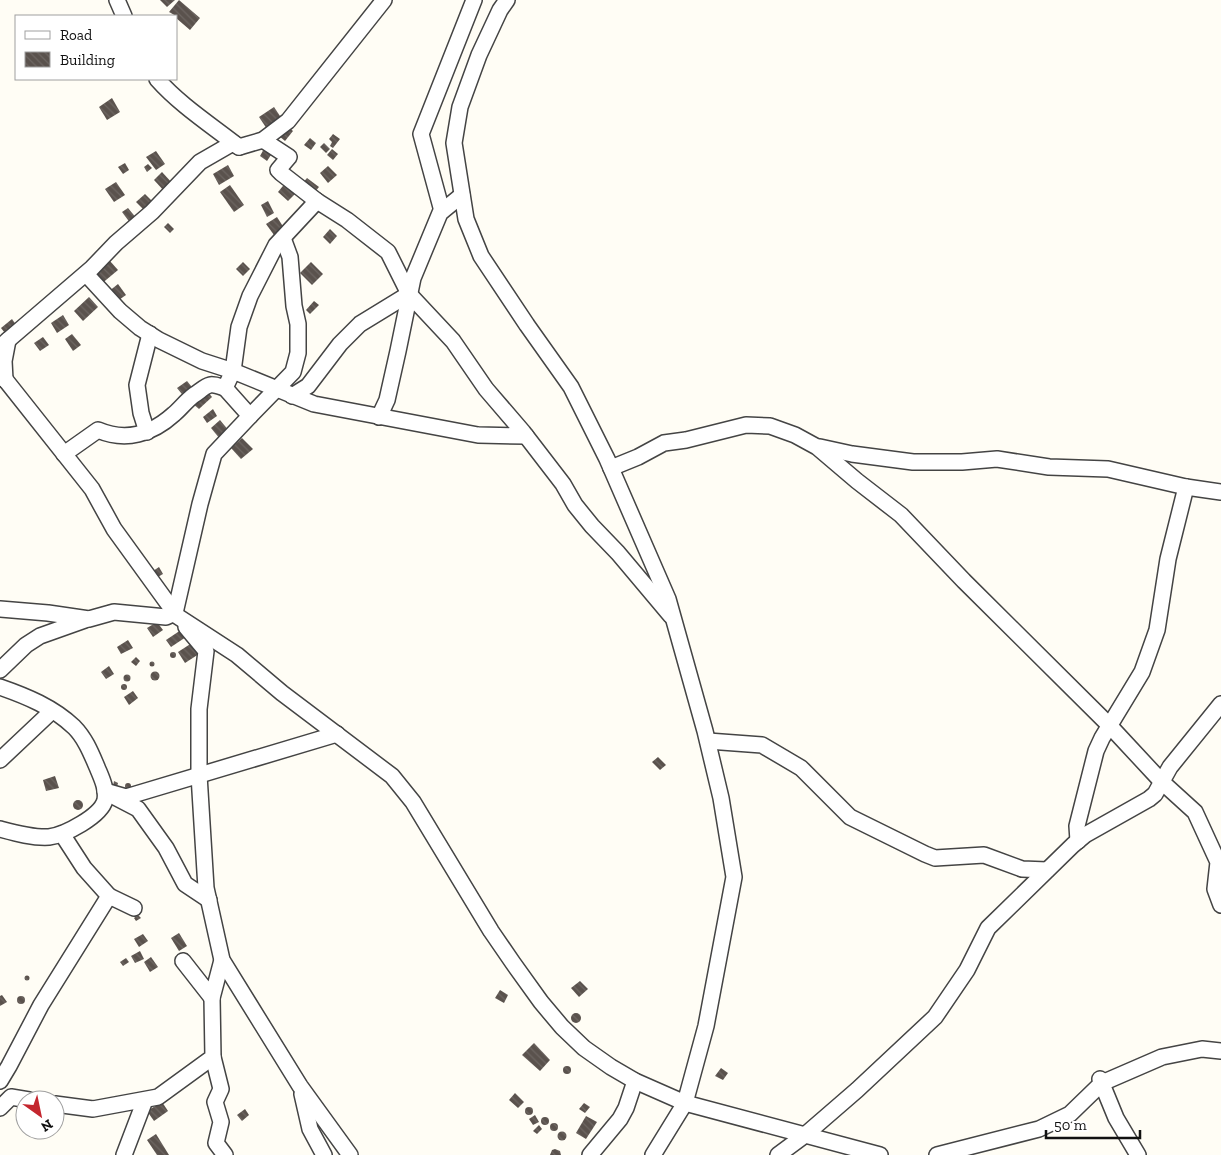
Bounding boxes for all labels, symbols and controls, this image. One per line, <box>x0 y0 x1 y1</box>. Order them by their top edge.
legend <box>15 15 178 80</box>
text: Road <box>60 26 93 44</box>
text: Building <box>60 51 115 69</box>
north arrow <box>15 1090 65 1140</box>
scale bar <box>1046 1108 1140 1140</box>
text: N <box>37 1115 56 1136</box>
text: 50 m <box>1054 1116 1087 1134</box>

